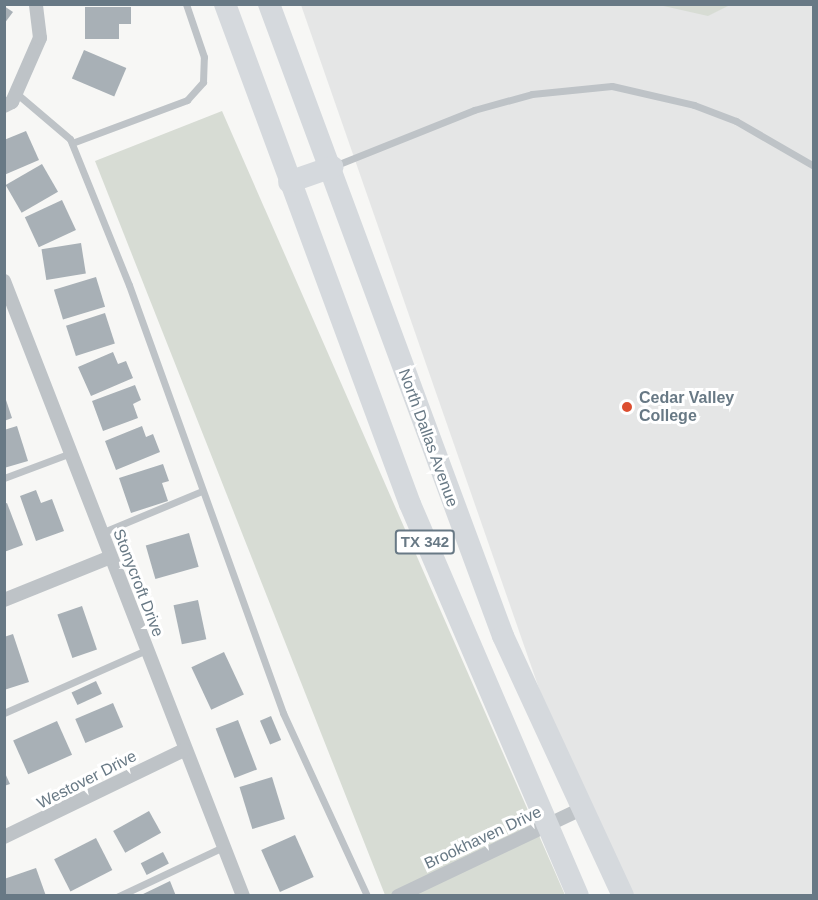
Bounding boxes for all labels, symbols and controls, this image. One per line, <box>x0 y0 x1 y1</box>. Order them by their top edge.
street label: North Dallas Avenue <box>394 366 462 510</box>
place label: Cedar Valley College <box>639 388 734 426</box>
marker: Cedar Valley College <box>620 400 634 414</box>
street label: Stonycroft Drive <box>109 526 167 640</box>
road number: TX 342 <box>394 530 456 554</box>
street label: Westover Drive <box>34 747 140 813</box>
street label: Brookhaven Drive <box>421 802 545 874</box>

